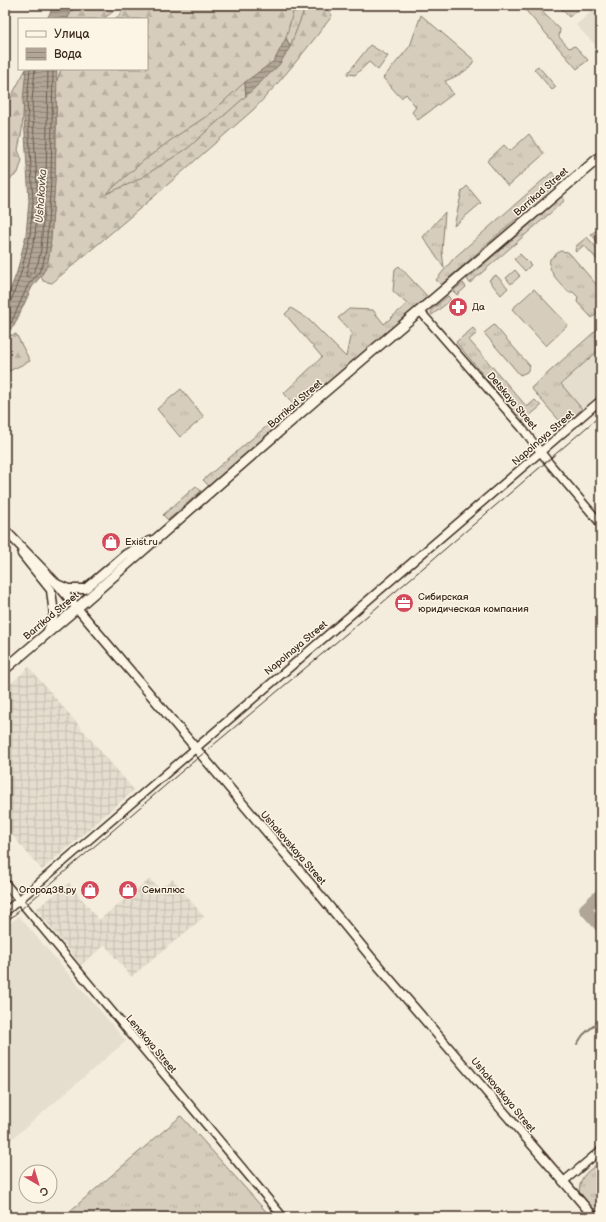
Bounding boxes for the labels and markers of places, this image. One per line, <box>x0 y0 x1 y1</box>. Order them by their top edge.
pharmacy icon: Да <box>447 296 469 318</box>
place label: Да <box>472 301 485 313</box>
shop icon: Exist.ru <box>100 531 122 553</box>
place label: Exist.ru <box>125 536 158 548</box>
place label: Сибирская юридическая компания <box>418 591 529 615</box>
office icon: Сибирская юридическая компания <box>393 592 415 614</box>
shop icon: Огород38.ру <box>79 879 101 901</box>
shop icon: Семплюс <box>117 879 139 901</box>
place label: Огород38.ру <box>19 884 76 896</box>
place label: Семплюс <box>142 884 185 896</box>

